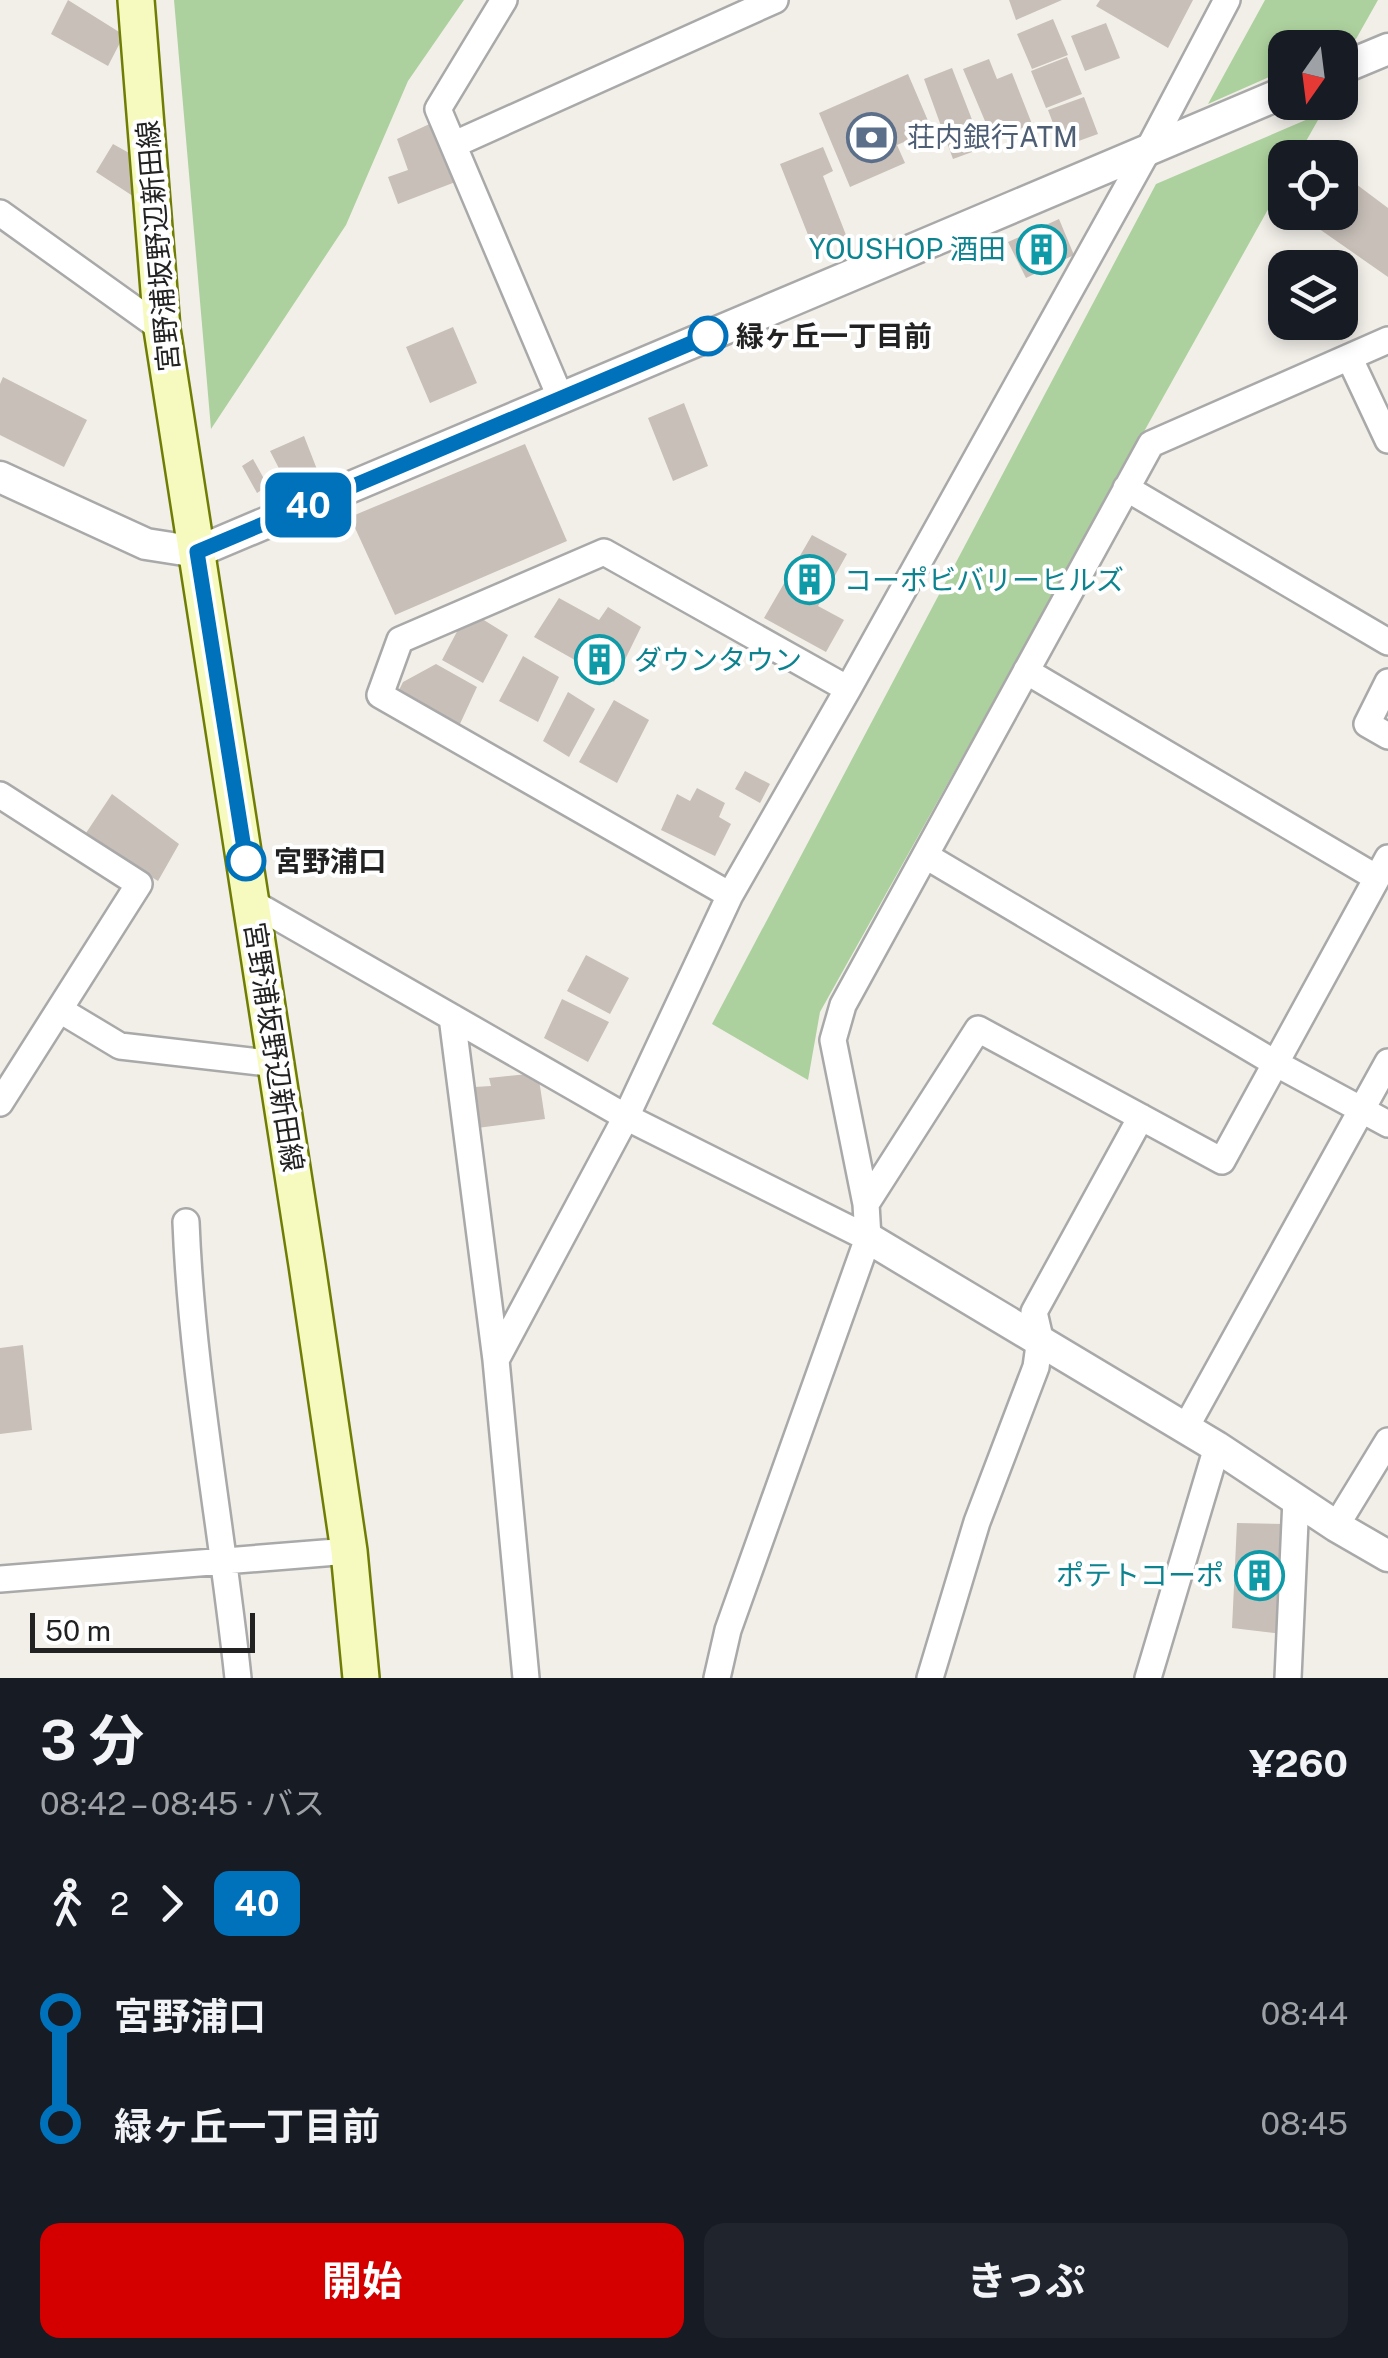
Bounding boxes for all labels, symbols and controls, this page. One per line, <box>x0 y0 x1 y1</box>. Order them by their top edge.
north arrow <box>1268 30 1358 120</box>
map controls <box>1268 30 1358 340</box>
bank icon: 荘内銀行ATM <box>846 111 898 163</box>
street label: 宮野浦坂野辺新田線 <box>130 119 185 373</box>
place label: 荘内銀行ATM <box>907 120 1078 153</box>
button: locate <box>1268 140 1358 230</box>
building icon: YOUSHOP 酒田 <box>1015 223 1067 275</box>
place label: YOUSHOP 酒田 <box>809 232 1006 265</box>
button: layers <box>1268 250 1358 340</box>
marker: 緑ヶ丘一丁目前 <box>689 317 727 355</box>
place label: 緑ヶ丘一丁目前 <box>736 319 932 352</box>
line badge: 40 <box>263 472 353 538</box>
text: 40 <box>285 485 331 526</box>
building icon: コーポビバリーヒルズ <box>783 554 835 606</box>
place label: コーポビバリーヒルズ <box>844 563 1124 596</box>
building icon: ダウンタウン <box>573 634 625 686</box>
place label: ダウンタウン <box>634 643 802 676</box>
marker: 宮野浦口 <box>227 842 265 880</box>
place label: 宮野浦口 <box>274 844 386 877</box>
street label: 宮野浦坂野辺新田線 <box>238 920 311 1174</box>
building icon: ポテトコーポ <box>1233 1549 1285 1601</box>
place label: ポテトコーポ <box>1056 1558 1224 1591</box>
scale bar <box>30 1608 255 1652</box>
text: 50 m <box>45 1614 111 1647</box>
text: 3 分 <box>40 1708 144 1772</box>
text: ¥260 <box>1249 1741 1348 1786</box>
text: 08:42 – 08:45 · バス <box>40 1785 325 1822</box>
icon: walk <box>40 1876 95 1931</box>
icon: forward <box>144 1876 199 1931</box>
text: 40 <box>234 1883 280 1924</box>
text: 2 <box>110 1885 129 1922</box>
text: 宮野浦口 <box>114 1994 266 2039</box>
text: 08:44 <box>1261 1995 1348 2032</box>
text: 緑ヶ丘一丁目前 <box>114 2104 380 2149</box>
text: 08:45 <box>1261 2105 1348 2142</box>
button: 開始 <box>40 2223 684 2338</box>
button: きっぷ <box>704 2223 1348 2338</box>

